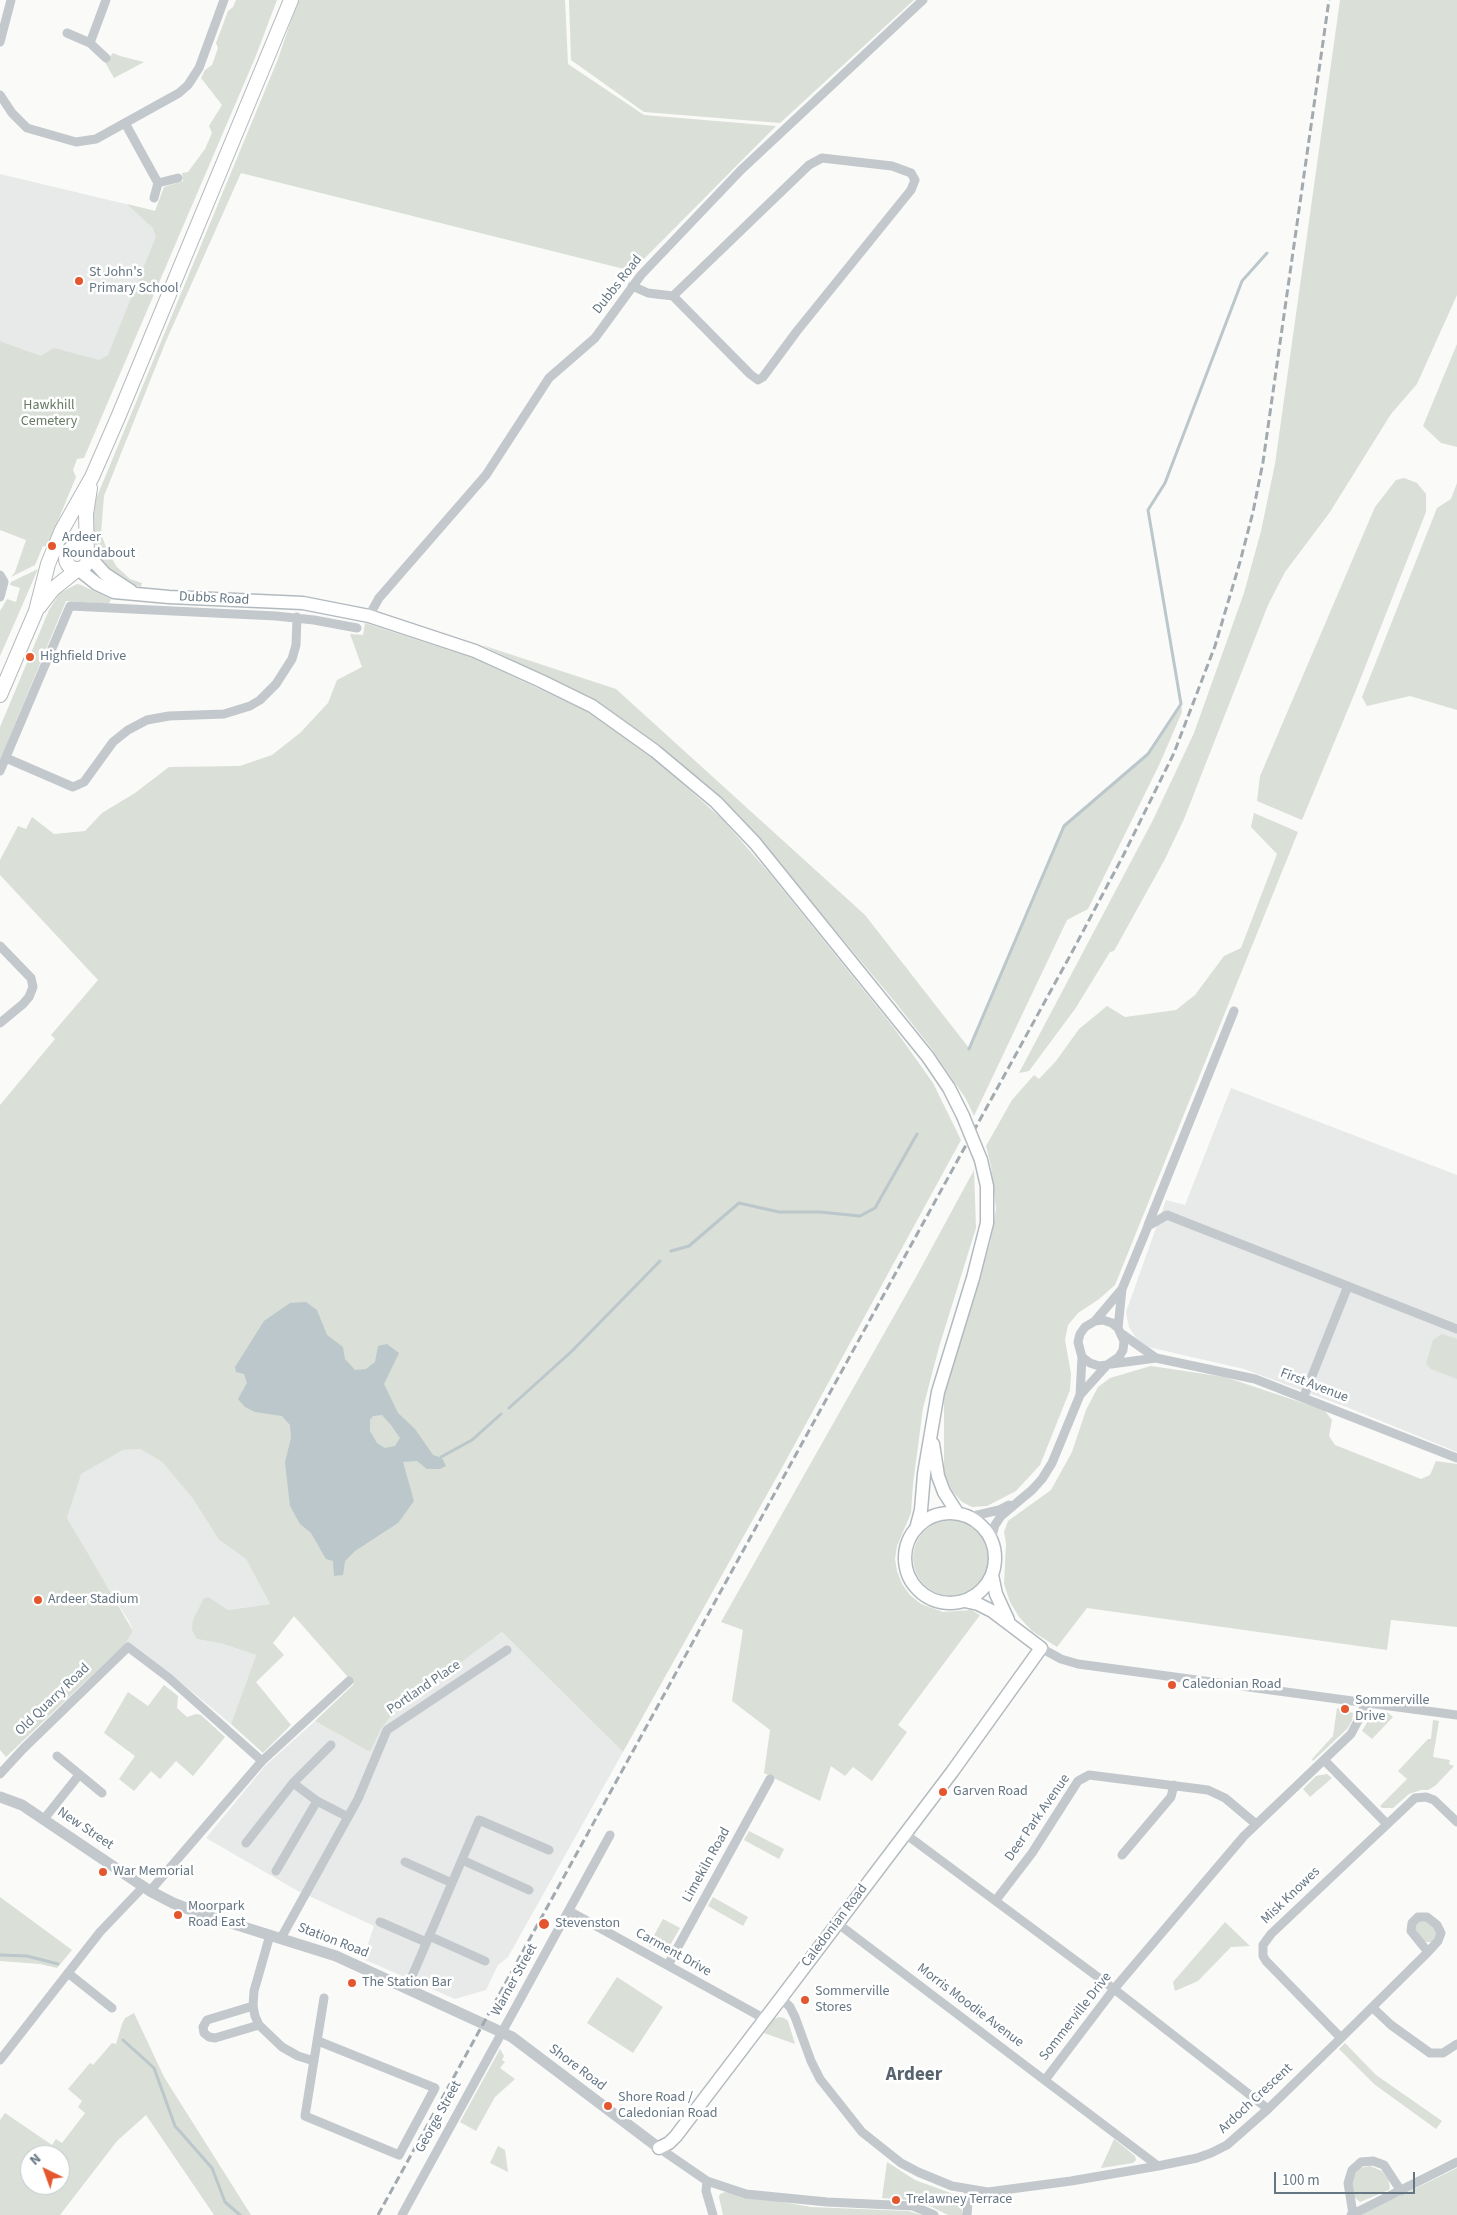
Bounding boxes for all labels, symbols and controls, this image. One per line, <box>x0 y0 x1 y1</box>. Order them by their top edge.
street label: Dubbs Road <box>590 252 646 318</box>
place label: St John's Primary School <box>89 265 179 298</box>
marker: St John's Primary School <box>73 275 85 287</box>
park label: Hawkhill Cemetery <box>21 398 77 431</box>
place label: Ardeer Roundabout <box>62 530 135 562</box>
marker: Ardeer Roundabout <box>46 540 58 552</box>
street label: Dubbs Road <box>178 589 250 609</box>
place label: Highfield Drive <box>40 649 126 665</box>
marker: Highfield Drive <box>24 651 36 663</box>
street label: First Avenue <box>1278 1365 1350 1407</box>
place label: Ardeer Stadium <box>48 1592 139 1608</box>
marker: Ardeer Stadium <box>32 1594 44 1606</box>
street label: Portland Place <box>384 1657 464 1719</box>
street label: Old Quarry Road <box>12 1660 94 1740</box>
place label: Caledonian Road <box>1182 1677 1282 1693</box>
marker: Caledonian Road <box>1166 1679 1178 1691</box>
place label: Sommerville Drive <box>1355 1693 1429 1725</box>
marker: Sommerville Drive <box>1339 1703 1351 1715</box>
street label: Deer Park Avenue <box>1002 1771 1074 1865</box>
place label: Garven Road <box>953 1784 1028 1800</box>
marker: Garven Road <box>937 1786 949 1798</box>
street label: New Street <box>54 1804 116 1854</box>
street label: Limekiln Road <box>679 1825 735 1905</box>
place label: War Memorial <box>113 1864 194 1880</box>
street label: Misk Knowes <box>1258 1864 1324 1928</box>
marker: War Memorial <box>97 1866 109 1878</box>
street label: Caledonian Road <box>798 1881 872 1971</box>
place label: Moorpark Road East <box>188 1899 246 1931</box>
marker: Moorpark Road East <box>172 1909 184 1921</box>
place label: Stevenston <box>555 1916 620 1932</box>
marker: Stevenston <box>537 1917 551 1931</box>
street label: Station Road <box>295 1920 371 1962</box>
street label: Carment Drive <box>632 1925 714 1981</box>
street label: Warner Street <box>488 1941 542 2019</box>
street label: Morris Moodie Avenue <box>913 1960 1027 2052</box>
street label: Sommerville Drive <box>1036 1969 1116 2065</box>
place label: The Station Bar <box>362 1975 452 1991</box>
marker: The Station Bar <box>346 1977 358 1989</box>
place label: Sommerville Stores <box>815 1984 889 2016</box>
marker: Sommerville Stores <box>799 1994 811 2006</box>
street label: Shore Road <box>545 2041 609 2095</box>
street label: Ardoch Crescent <box>1215 2060 1297 2138</box>
district label: Ardeer <box>886 2065 942 2087</box>
street label: George Street <box>412 2078 466 2156</box>
place label: Shore Road / Caledonian Road <box>618 2090 718 2122</box>
marker: Shore Road / Caledonian Road <box>602 2100 614 2112</box>
north arrow <box>20 2145 70 2195</box>
text: N <box>25 2149 46 2170</box>
scale bar <box>1277 2162 1418 2194</box>
text: 100 m <box>1282 2170 1320 2191</box>
place label: Trelawney Terrace <box>906 2192 1012 2208</box>
marker: Trelawney Terrace <box>890 2194 902 2206</box>

